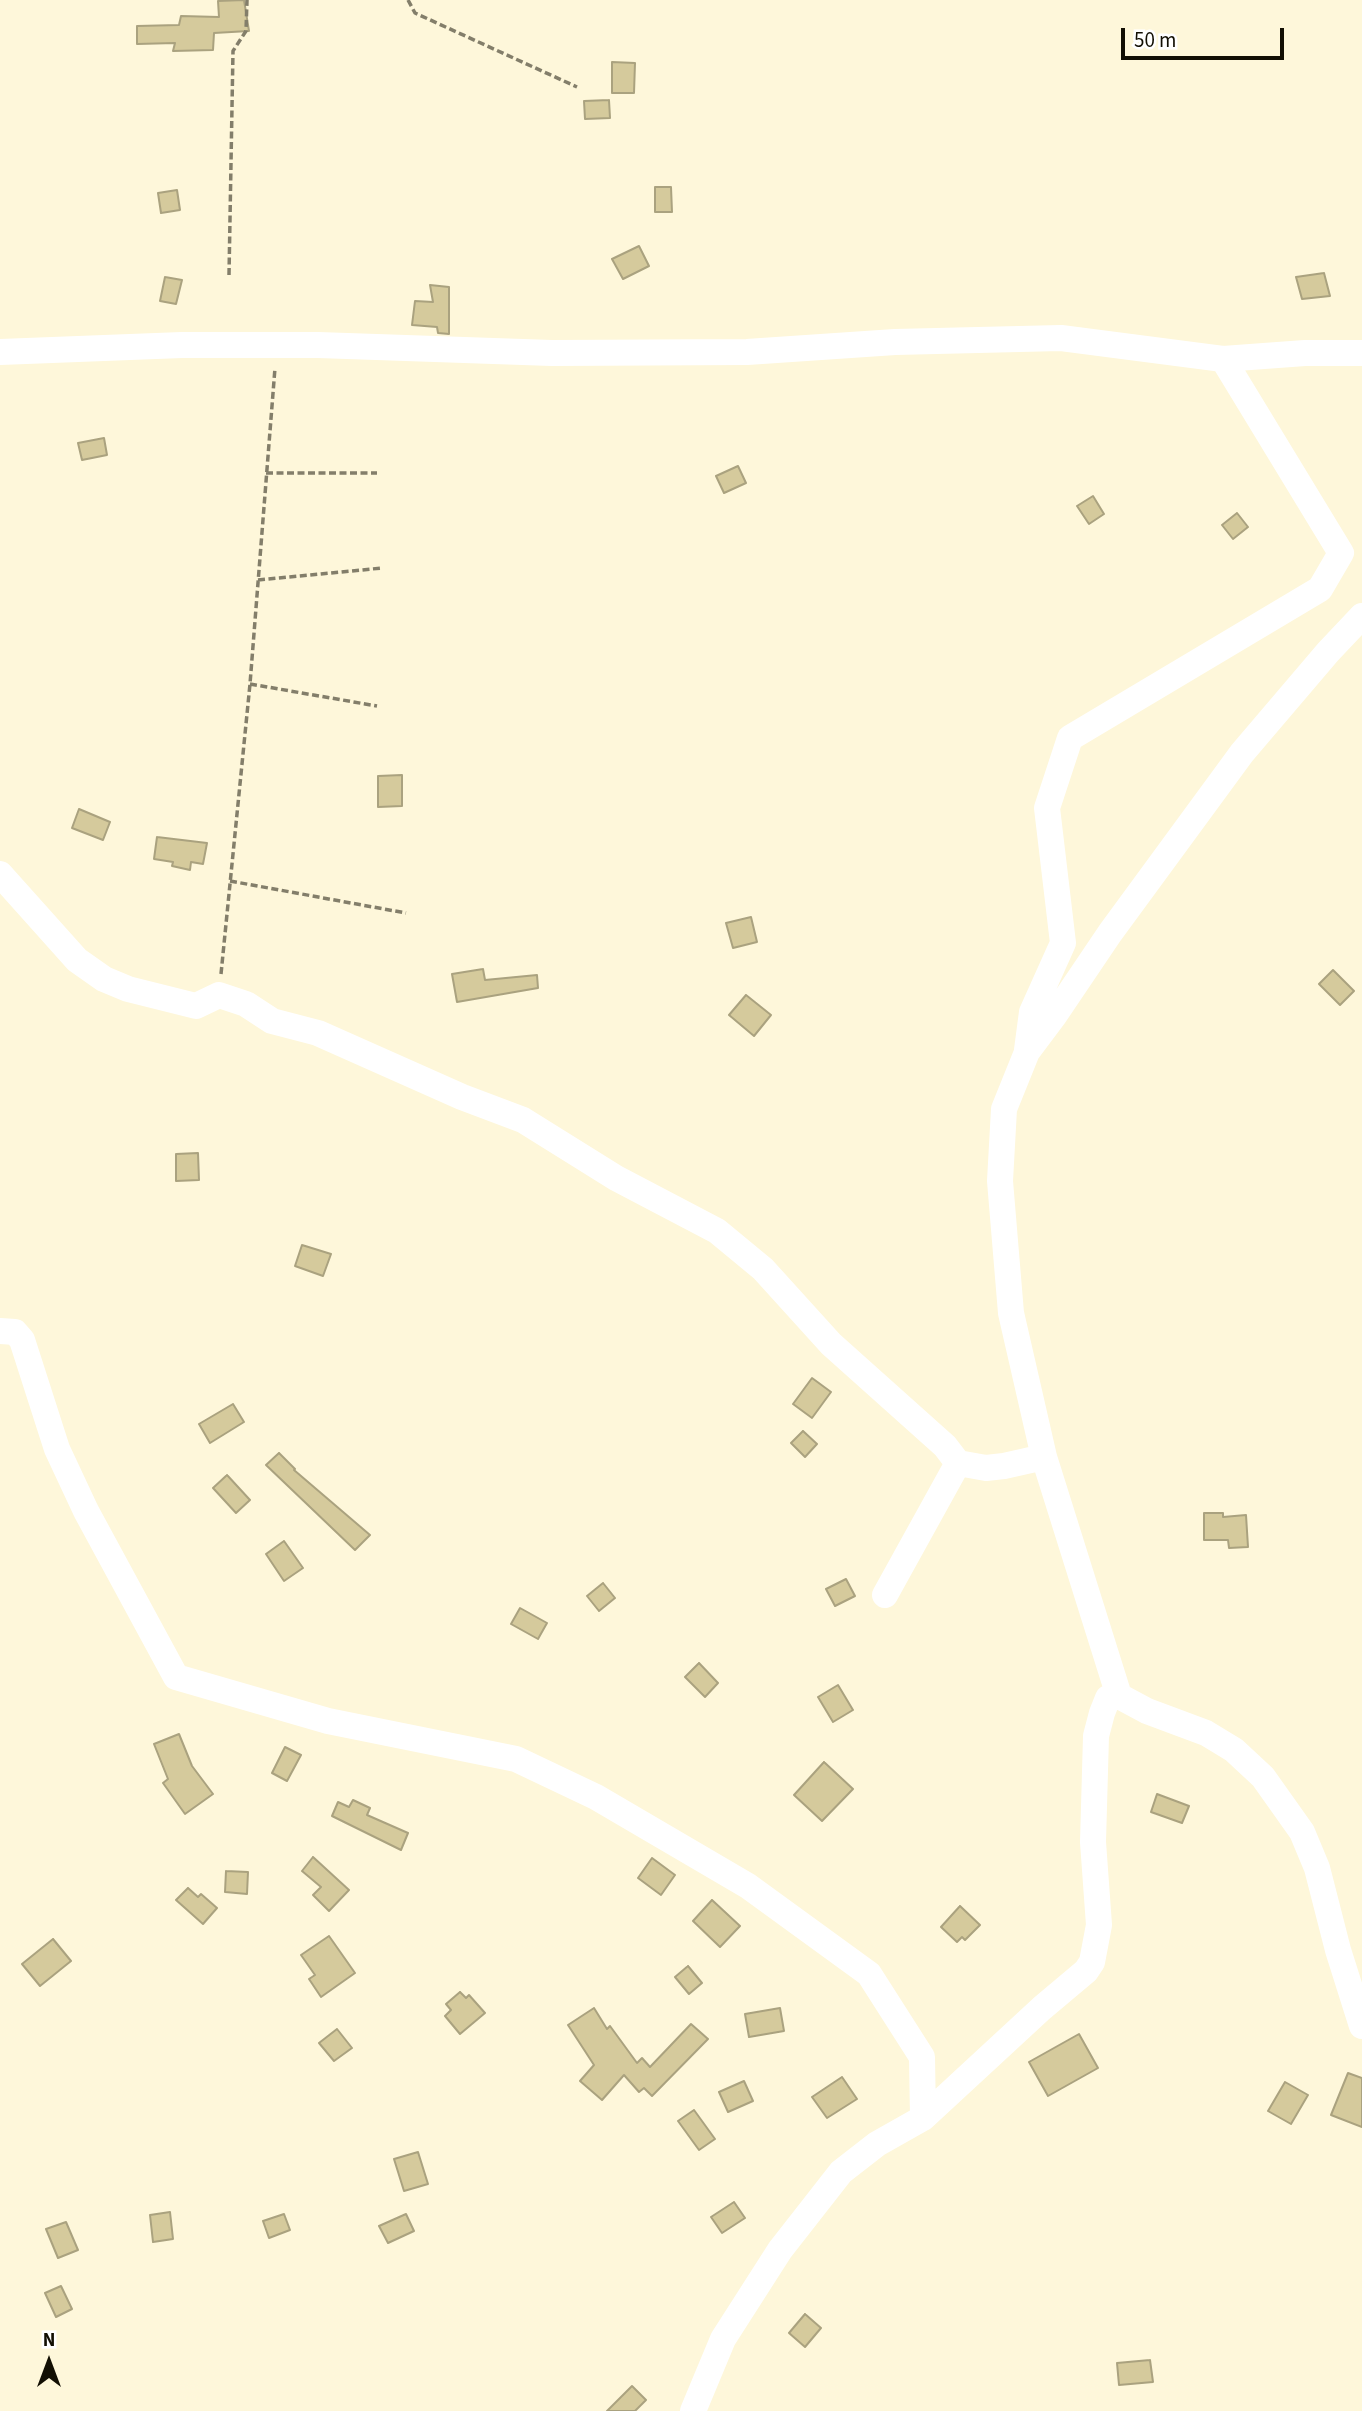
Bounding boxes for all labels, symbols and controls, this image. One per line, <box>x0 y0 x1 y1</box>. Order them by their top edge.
scale bar <box>1124 14 1287 58</box>
text: 50 m <box>1134 25 1176 55</box>
north arrow <box>14 2327 84 2397</box>
text: N <box>43 2327 55 2354</box>

